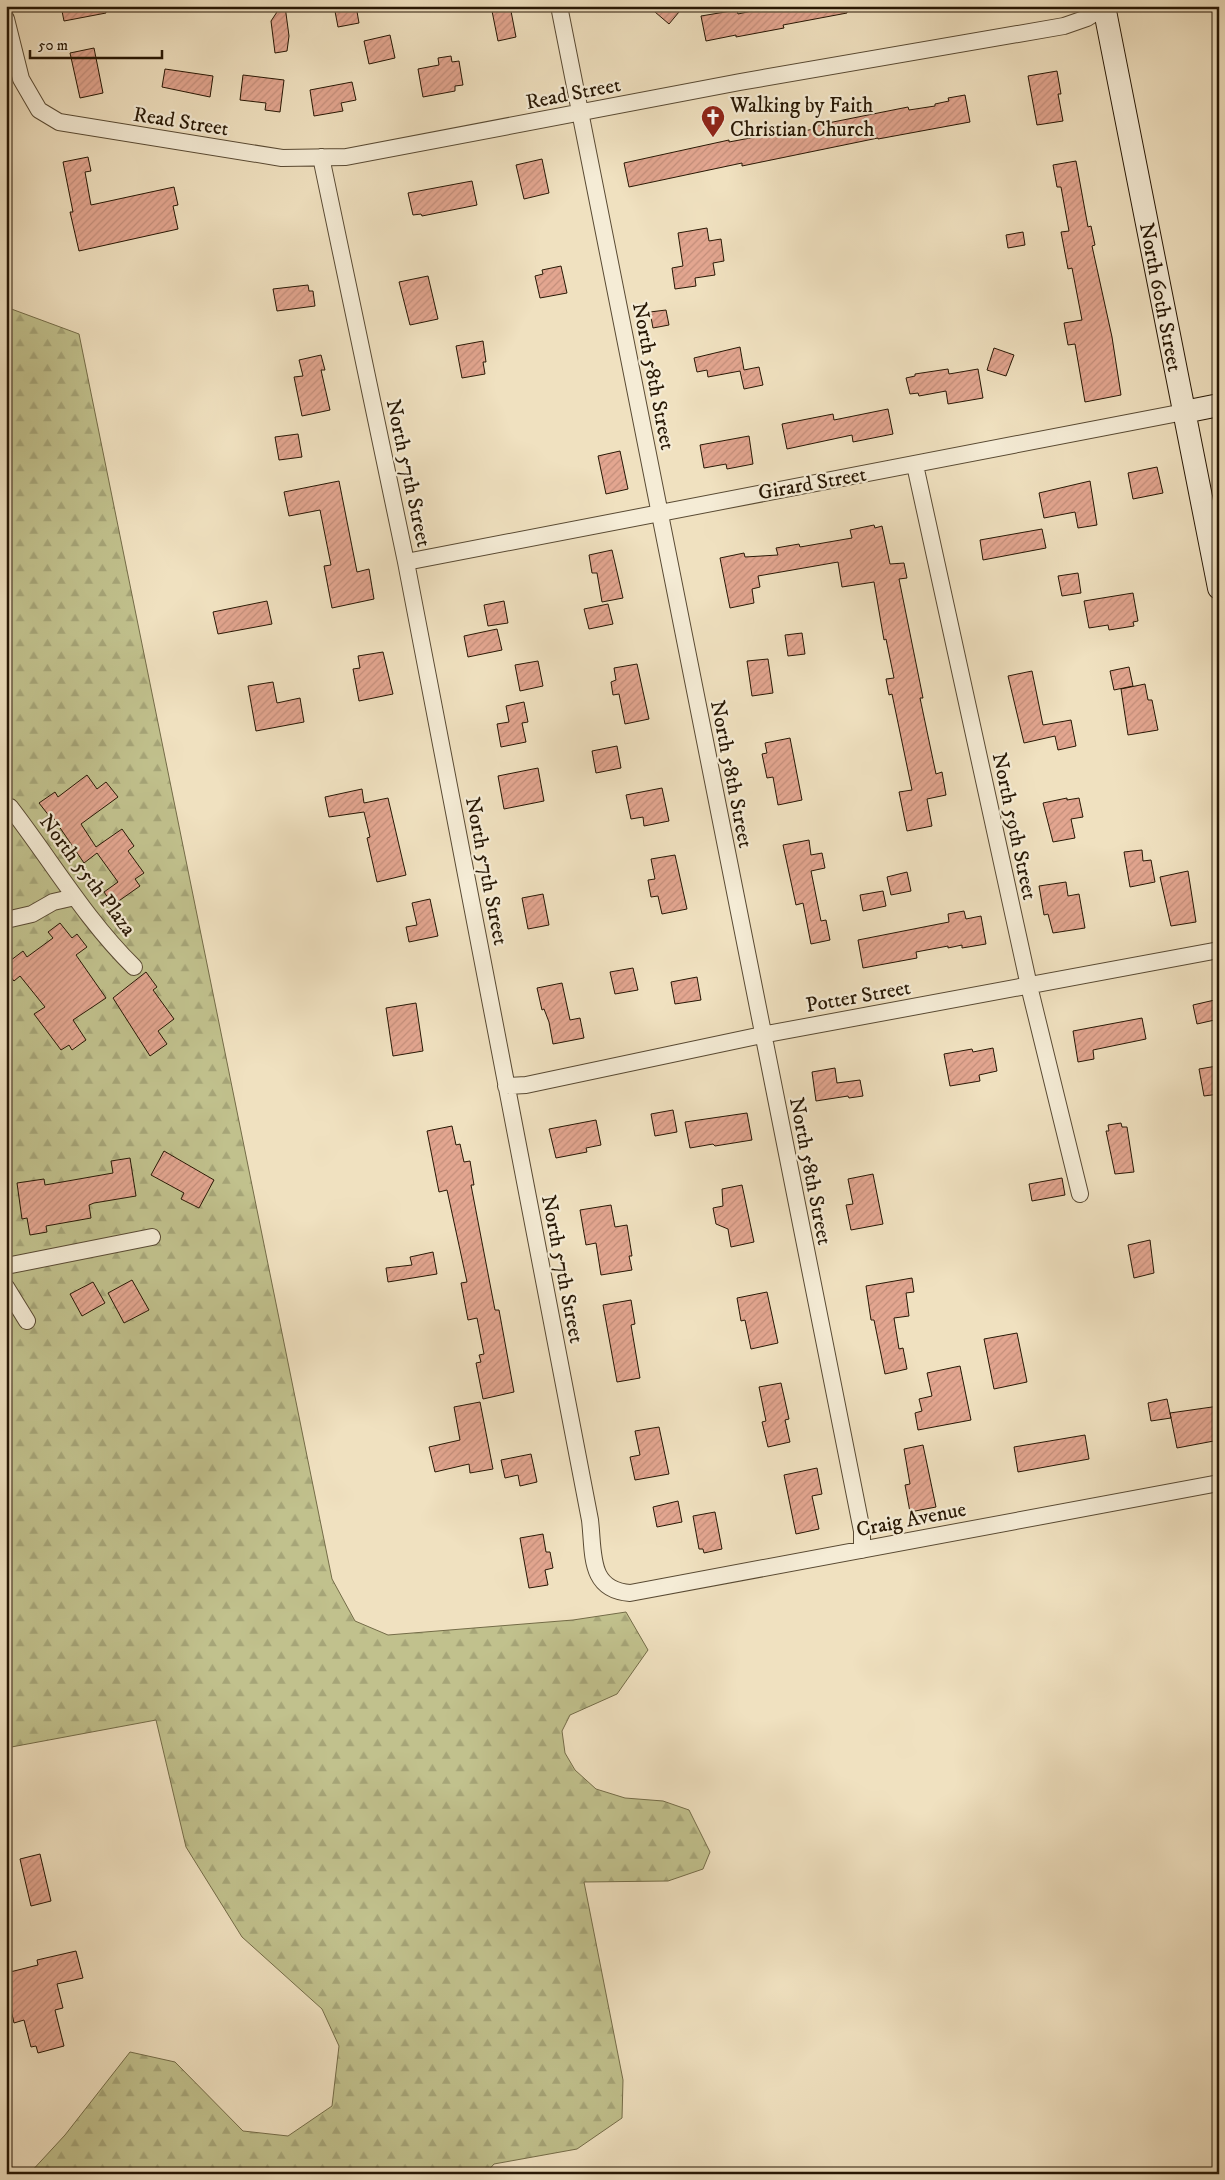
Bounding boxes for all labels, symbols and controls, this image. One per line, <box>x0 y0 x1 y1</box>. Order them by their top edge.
scale bar <box>30 28 162 60</box>
text: 50 m <box>38 36 68 55</box>
street label: Read Street <box>524 72 623 116</box>
place label: Walking by Faith Christian Church <box>729 93 875 143</box>
street label: Read Street <box>131 102 231 142</box>
church icon: Walking by Faith Christian Church <box>700 104 726 138</box>
street label: North 60th Street <box>1133 221 1187 374</box>
street label: North 58th Street <box>626 300 680 452</box>
street label: North 57th Street <box>380 397 436 550</box>
street label: Girard Street <box>756 462 868 506</box>
street label: North 58th Street <box>704 698 758 850</box>
street label: North 59th Street <box>986 750 1042 902</box>
street label: North 57th Street <box>459 795 513 948</box>
street label: North 55th Plaza <box>33 810 141 942</box>
street label: Potter Street <box>804 975 913 1019</box>
street label: North 58th Street <box>783 1095 837 1247</box>
street label: North 57th Street <box>535 1193 589 1346</box>
street label: Craig Avenue <box>854 1497 969 1543</box>

